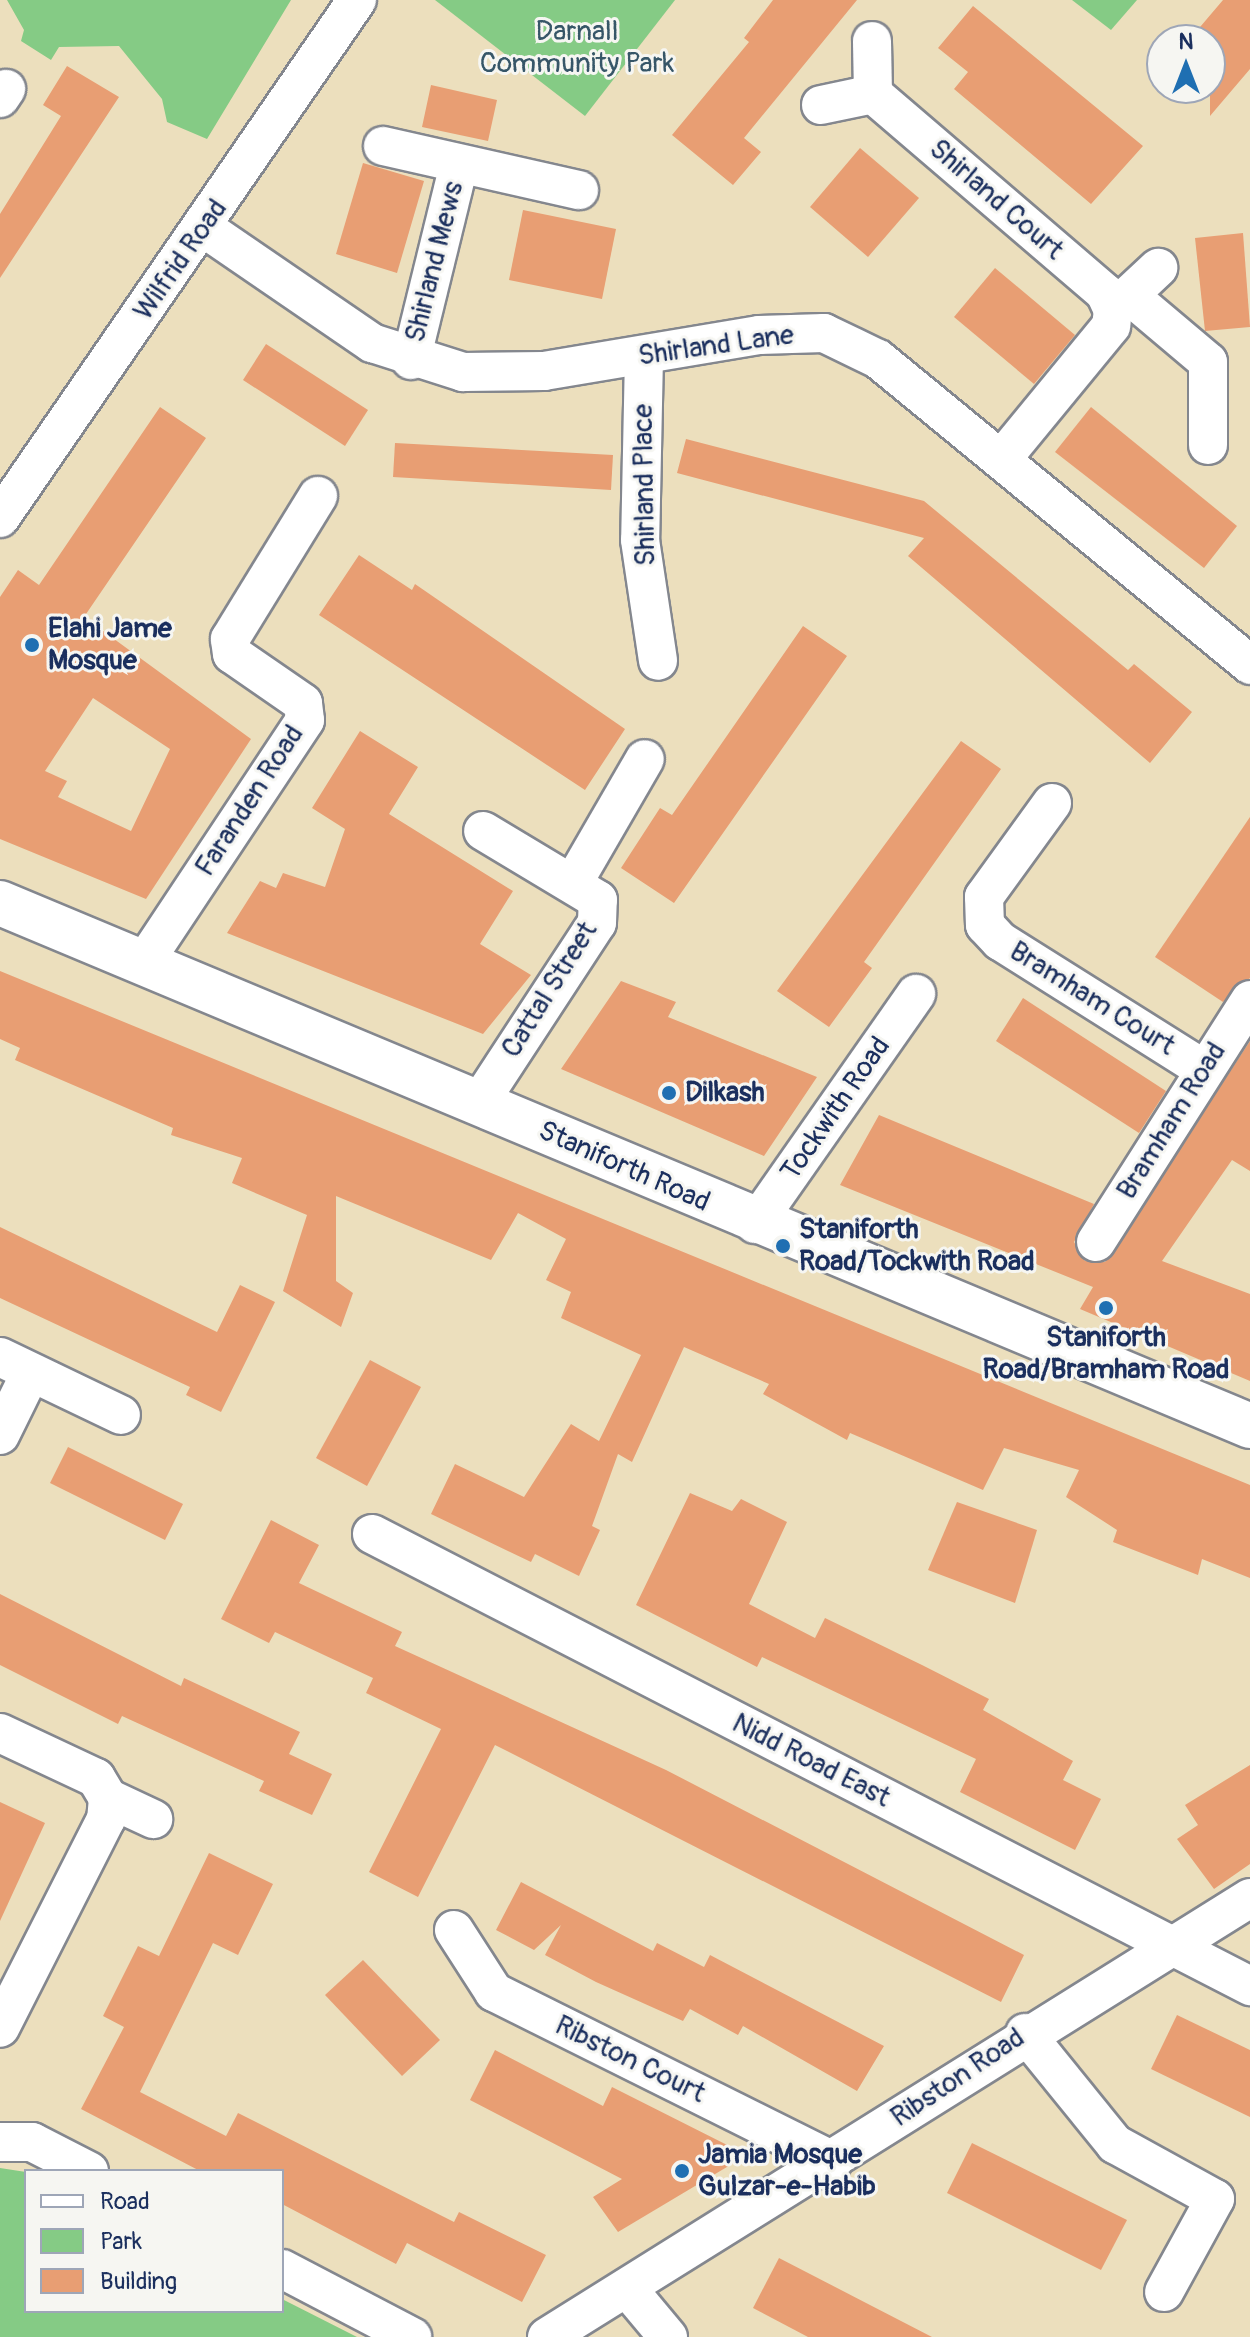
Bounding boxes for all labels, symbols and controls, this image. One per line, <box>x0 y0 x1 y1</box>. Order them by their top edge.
park label: Darnall Community Park <box>480 15 674 81</box>
north arrow <box>1146 24 1226 104</box>
text: N <box>1179 28 1193 56</box>
street label: Shirland Court <box>922 133 1070 267</box>
street label: Shirland Mews <box>399 178 471 346</box>
street label: Wilfrid Road <box>127 193 235 327</box>
street label: Shirland Lane <box>636 318 796 374</box>
street label: Shirland Place <box>627 404 663 566</box>
place label: Elahi Jame Mosque <box>48 612 172 678</box>
marker: Elahi Jame Mosque <box>23 636 41 654</box>
street label: Faranden Road <box>189 719 311 883</box>
street label: Cattal Street <box>495 916 605 1064</box>
street label: Bramham Court <box>1003 935 1181 1063</box>
street label: Tockwith Road <box>774 1031 898 1187</box>
street label: Bramham Road <box>1110 1036 1234 1206</box>
place label: Dilkash <box>685 1076 765 1110</box>
marker: Dilkash <box>660 1084 678 1102</box>
street label: Staniforth Road <box>533 1114 715 1220</box>
place label: Staniforth Road/Tockwith Road <box>799 1213 1035 1279</box>
marker: Staniforth Road/Tockwith Road <box>774 1237 792 1255</box>
marker: Staniforth Road/Bramham Road <box>1097 1299 1115 1317</box>
place label: Staniforth Road/Bramham Road <box>983 1321 1229 1387</box>
street label: Nidd Road East <box>726 1707 896 1815</box>
street label: Ribston Court <box>549 2009 711 2111</box>
street label: Ribston Road <box>885 2021 1031 2135</box>
place label: Jamia Mosque Gulzar-e-Habib <box>698 2138 876 2204</box>
marker: Jamia Mosque Gulzar-e-Habib <box>673 2162 691 2180</box>
legend <box>24 2169 284 2313</box>
text: Road <box>100 2187 150 2216</box>
text: Park <box>100 2227 142 2256</box>
text: Building <box>100 2267 177 2296</box>

